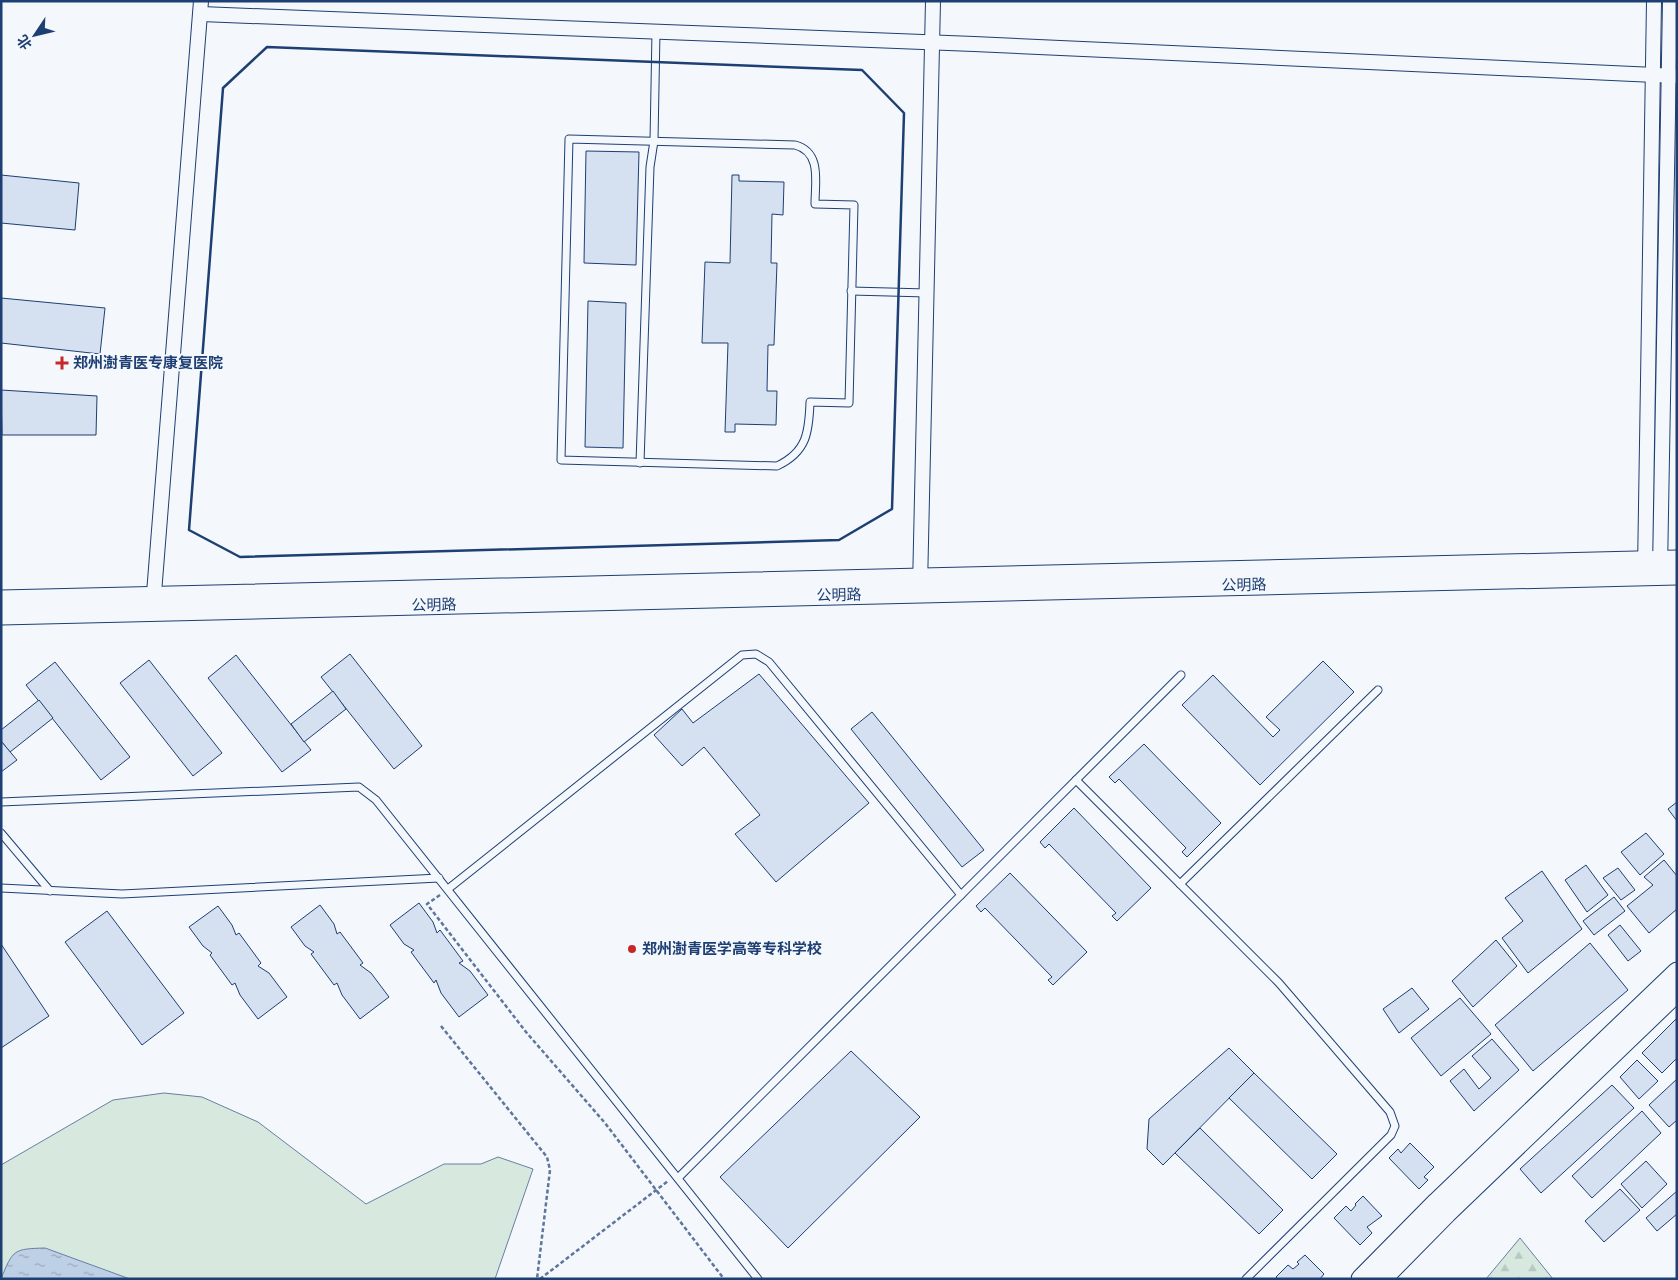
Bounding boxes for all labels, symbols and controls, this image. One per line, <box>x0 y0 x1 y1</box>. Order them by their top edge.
north arrow <box>10 10 60 60</box>
text: 北 <box>14 32 36 53</box>
place label: 郑州澍青医专康复医院 <box>73 354 223 372</box>
marker: 郑州澍青医专康复医院 <box>55 356 69 370</box>
street label: 公明路 <box>1221 576 1267 594</box>
street label: 公明路 <box>816 586 862 604</box>
street label: 公明路 <box>411 596 457 614</box>
place label: 郑州澍青医学高等专科学校 <box>642 940 822 958</box>
marker: 郑州澍青医学高等专科学校 <box>626 943 638 955</box>

